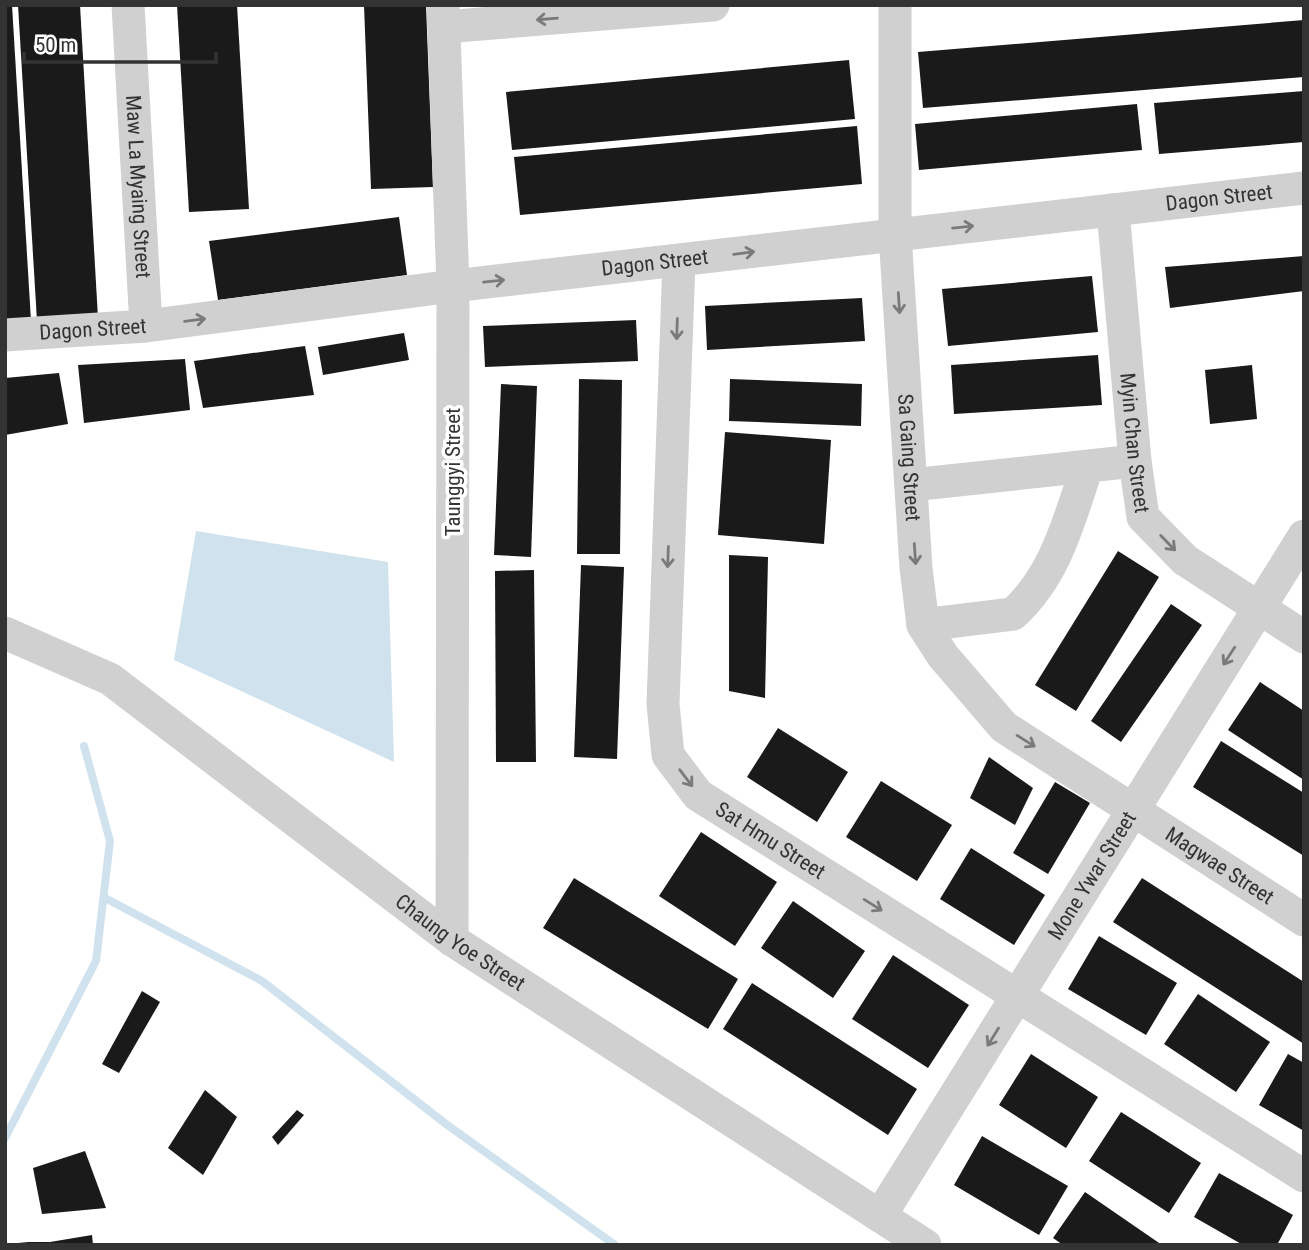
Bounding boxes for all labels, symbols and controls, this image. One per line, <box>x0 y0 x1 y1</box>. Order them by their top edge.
one-way arrow <box>536 13 559 26</box>
scale bar <box>24 21 217 65</box>
text: 50 m <box>35 33 76 57</box>
street label: Maw La Myaing Street <box>121 95 155 279</box>
street label: Dagon Street <box>1164 180 1274 216</box>
one-way arrow <box>951 220 973 233</box>
street label: Dagon Street <box>600 245 709 281</box>
one-way arrow <box>732 247 755 260</box>
one-way arrow <box>482 275 505 288</box>
one-way arrow <box>893 291 906 313</box>
one-way arrow <box>183 313 206 326</box>
street label: Dagon Street <box>39 314 147 345</box>
one-way arrow <box>670 318 683 341</box>
street label: Myin Chan Street <box>1115 372 1154 515</box>
street label: Sa Gaing Street <box>893 393 925 522</box>
street label: Taunggyi Street <box>441 408 465 536</box>
one-way arrow <box>1159 534 1176 551</box>
one-way arrow <box>909 542 922 565</box>
one-way arrow <box>662 545 675 568</box>
one-way arrow <box>1221 646 1236 665</box>
one-way arrow <box>1015 734 1035 748</box>
one-way arrow <box>678 768 693 787</box>
street label: Sat Hmu Street <box>711 797 830 884</box>
street label: Mone Ywar Street <box>1043 807 1141 944</box>
street label: Magwae Street <box>1161 822 1278 909</box>
street label: Chaung Yoe Street <box>391 889 529 996</box>
one-way arrow <box>863 897 882 912</box>
one-way arrow <box>985 1026 999 1046</box>

